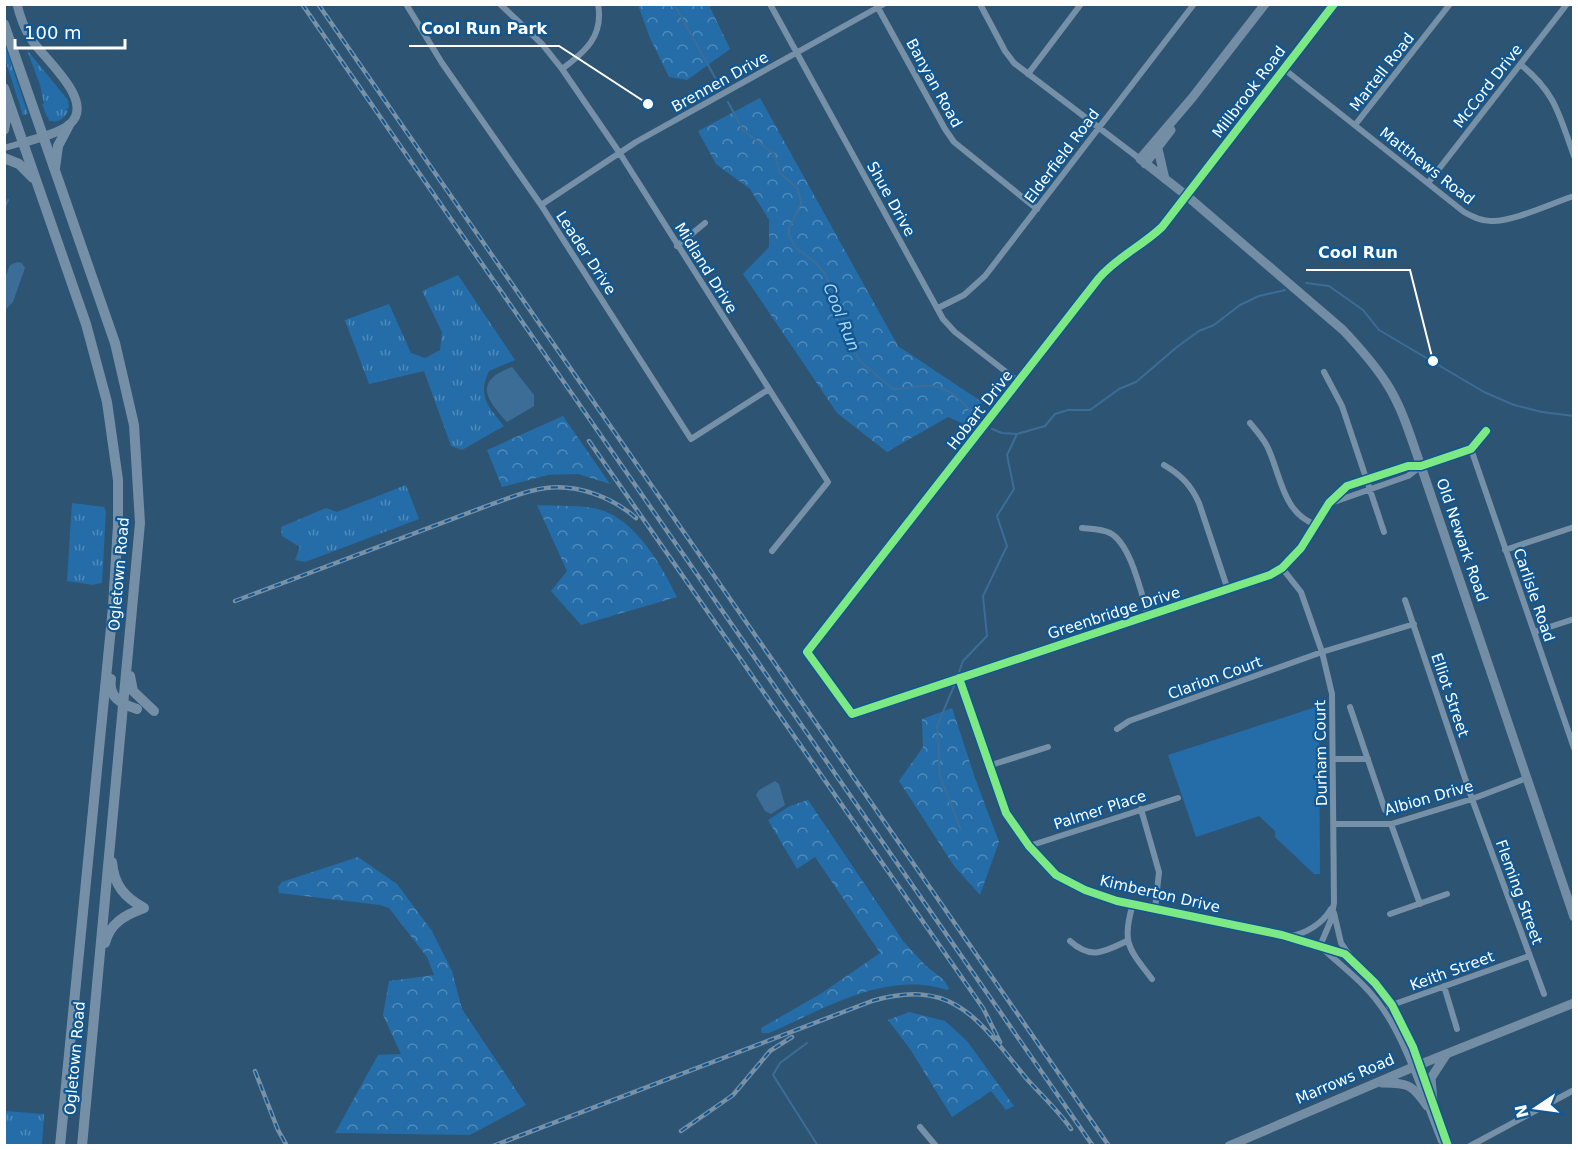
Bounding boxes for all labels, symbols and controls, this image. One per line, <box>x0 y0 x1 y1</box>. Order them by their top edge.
scale bar <box>15 12 124 50</box>
callout: Cool Run Park <box>409 12 559 46</box>
text: Cool Run Park <box>421 19 547 38</box>
text: 100 m <box>24 22 82 43</box>
street label: Martell Road <box>1346 29 1418 115</box>
street label: Banyan Road <box>902 35 966 131</box>
street label: McCord Drive <box>1450 41 1526 131</box>
street label: Millbrook Road <box>1209 43 1289 141</box>
street label: Brennen Drive <box>668 48 772 116</box>
street label: Elderfield Road <box>1021 105 1103 207</box>
street label: Matthews Road <box>1376 123 1478 209</box>
street label: Shue Drive <box>863 159 919 239</box>
street label: Leader Drive <box>552 208 620 298</box>
street label: Midland Drive <box>671 219 741 317</box>
callout: Cool Run <box>1306 236 1410 270</box>
text: Cool Run <box>1318 243 1398 262</box>
water label: Cool Run <box>819 280 864 354</box>
street label: Hobart Drive <box>943 367 1017 453</box>
street label: Old Newark Road <box>1432 476 1492 604</box>
street label: Ogletown Road <box>105 516 133 632</box>
street label: Carlisle Road <box>1510 546 1558 644</box>
street label: Greenbridge Drive <box>1045 583 1183 643</box>
street label: Elliot Street <box>1427 651 1473 739</box>
street label: Clarion Court <box>1165 653 1265 703</box>
street label: Durham Court <box>1311 700 1331 806</box>
street label: Albion Drive <box>1383 777 1475 819</box>
street label: Palmer Place <box>1051 787 1149 833</box>
street label: Fleming Street <box>1492 837 1546 947</box>
street label: Kimberton Drive <box>1098 871 1222 917</box>
street label: Keith Street <box>1407 947 1497 995</box>
street label: Ogletown Road <box>61 1000 89 1116</box>
street label: Marrows Road <box>1293 1050 1397 1108</box>
north arrow <box>1506 1078 1566 1138</box>
text: N <box>1511 1103 1533 1120</box>

